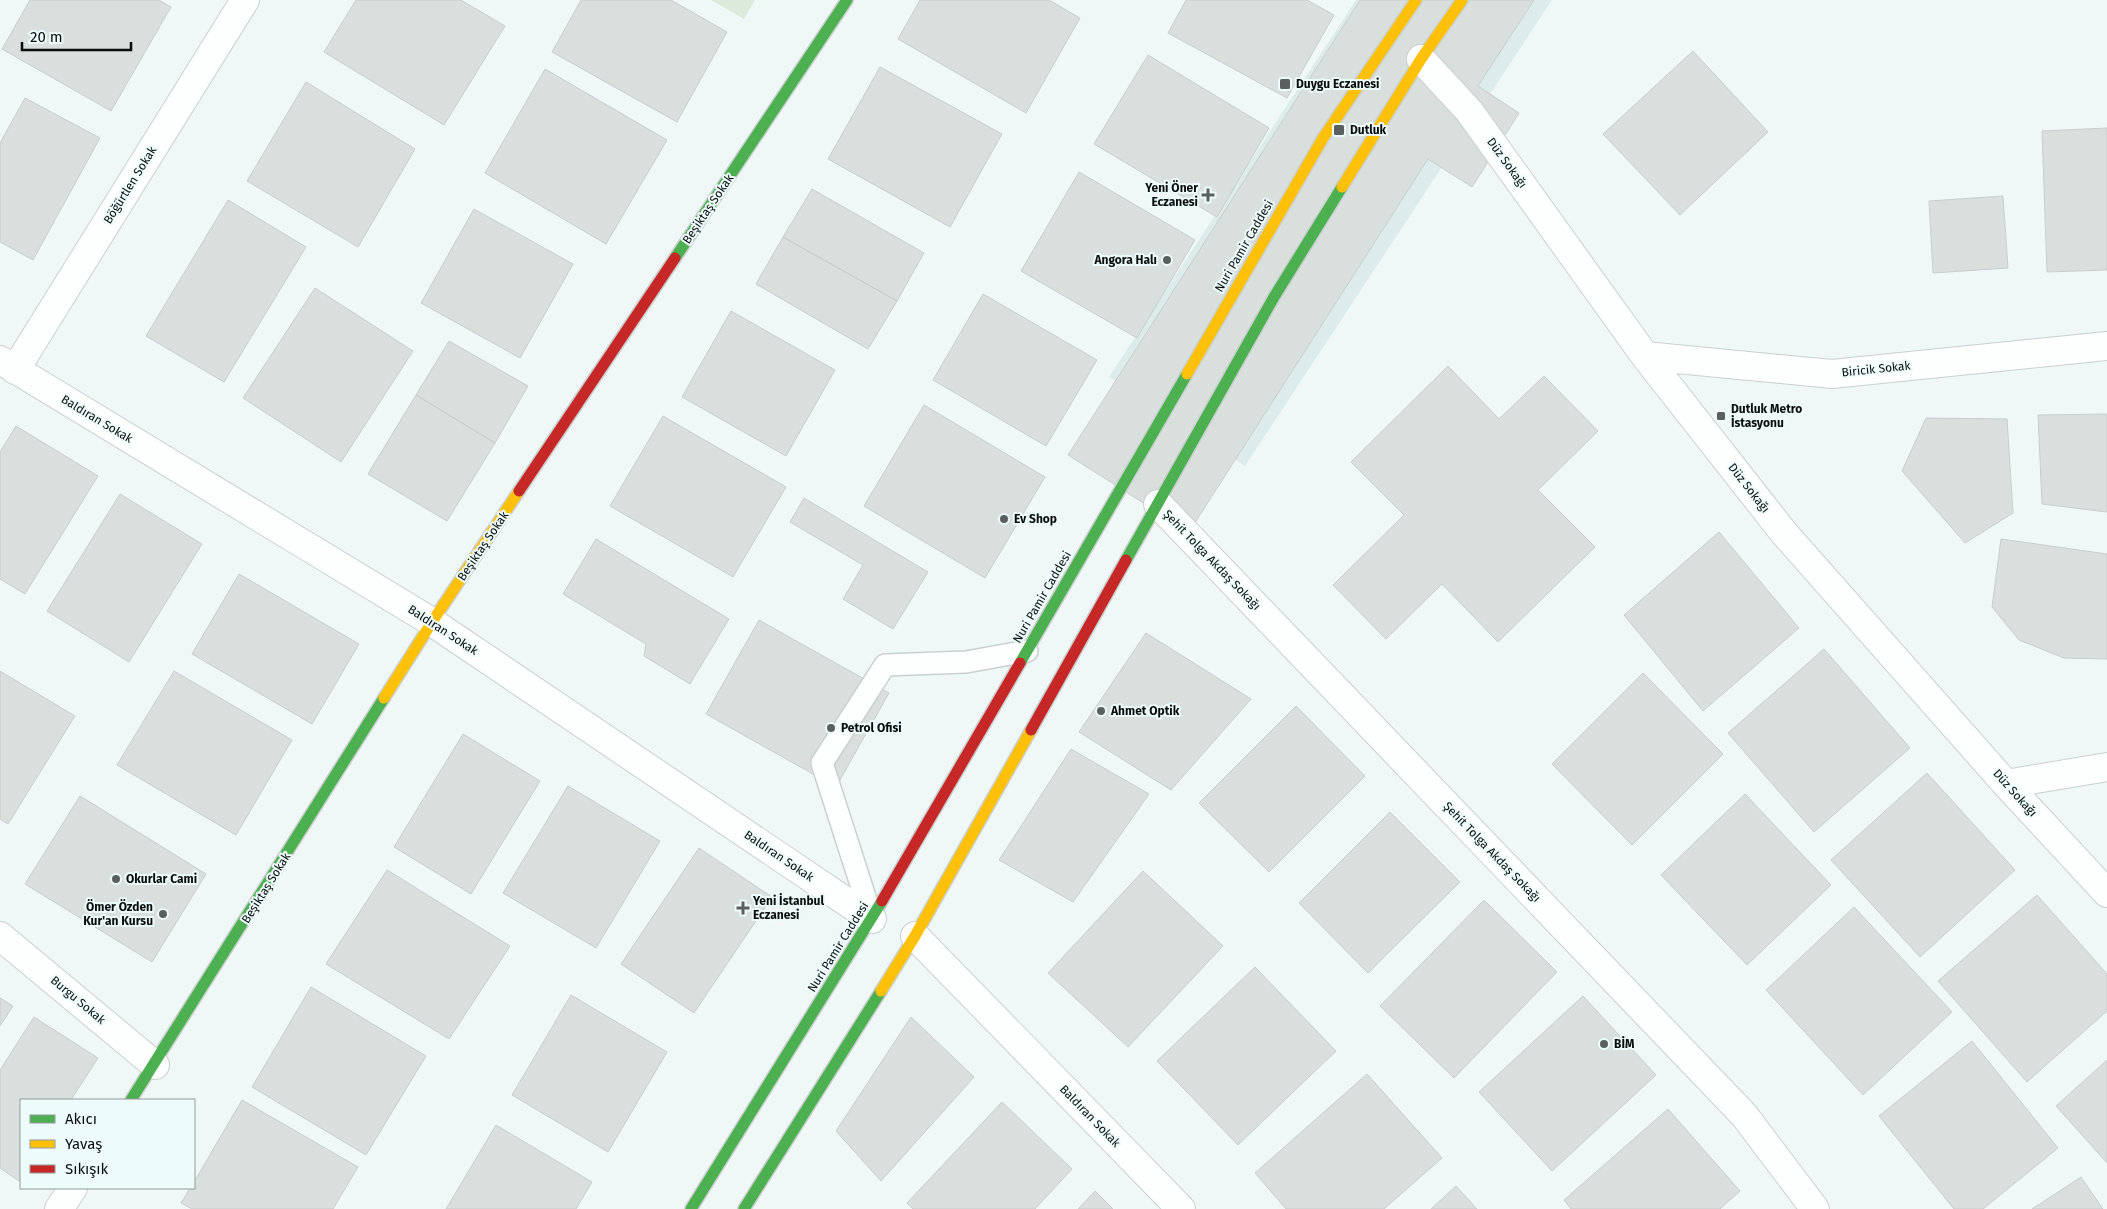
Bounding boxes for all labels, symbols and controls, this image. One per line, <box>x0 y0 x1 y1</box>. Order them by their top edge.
scale bar <box>22 20 131 52</box>
text: 20 m <box>30 28 63 46</box>
marker: Duygu Eczanesi <box>1278 77 1292 91</box>
place label: Duygu Eczanesi <box>1296 77 1380 91</box>
marker: Dutluk <box>1332 123 1346 137</box>
place label: Dutluk <box>1350 123 1387 137</box>
street label: Düz Sokağı <box>1484 135 1530 191</box>
street label: Böğürtlen Sokak <box>101 143 160 226</box>
street label: Beşiktaş Sokak <box>680 171 737 246</box>
place label: Yeni Öner Eczanesi <box>1144 179 1198 209</box>
marker: Yeni Öner Eczanesi <box>1202 189 1214 201</box>
street label: Nuri Pamir Caddesi <box>1212 198 1276 294</box>
place label: Angora Halı <box>1093 253 1157 267</box>
marker: Angora Halı <box>1161 254 1173 266</box>
street label: Biricik Sokak <box>1841 358 1912 380</box>
street label: Baldıran Sokak <box>59 392 136 446</box>
place label: Dutluk Metro İstasyonu <box>1731 402 1802 430</box>
marker: Dutluk Metro İstasyonu <box>1715 410 1727 422</box>
street label: Düz Sokağı <box>1725 461 1773 515</box>
street label: Şehit Tolga Akdaş Sokağı <box>1161 507 1263 613</box>
street label: Beşiktaş Sokak <box>455 508 512 583</box>
place label: Ev Shop <box>1014 512 1057 526</box>
marker: Ev Shop <box>998 513 1010 525</box>
street label: Nuri Pamir Caddesi <box>1010 549 1074 645</box>
street label: Baldıran Sokak <box>405 602 481 658</box>
place label: Ahmet Optik <box>1110 704 1180 718</box>
marker: Ahmet Optik <box>1095 705 1107 717</box>
place label: Petrol Ofisi <box>841 721 902 735</box>
marker: Petrol Ofisi <box>825 722 837 734</box>
street label: Düz Sokağı <box>1990 767 2040 819</box>
street label: Şehit Tolga Akdaş Sokağı <box>1441 799 1543 905</box>
street label: Baldıran Sokak <box>742 828 817 885</box>
street label: Beşiktaş Sokak <box>239 849 294 926</box>
place label: Okurlar Cami <box>126 872 197 886</box>
marker: Okurlar Cami <box>110 873 122 885</box>
place label: Yeni İstanbul Eczanesi <box>752 893 824 922</box>
place label: Ömer Özden Kur'an Kursu <box>83 898 153 928</box>
street label: Nuri Pamir Caddesi <box>805 899 871 995</box>
marker: Yeni İstanbul Eczanesi <box>737 902 749 914</box>
marker: Ömer Özden Kur'an Kursu <box>157 908 169 920</box>
street label: Burgu Sokak <box>48 973 109 1028</box>
place label: BİM <box>1614 1036 1635 1051</box>
marker: BİM <box>1598 1038 1610 1050</box>
street label: Baldıran Sokak <box>1057 1082 1124 1151</box>
legend <box>20 1099 195 1189</box>
text: Akıcı <box>65 1110 97 1128</box>
text: Yavaş <box>65 1135 102 1153</box>
text: Sıkışık <box>65 1160 109 1178</box>

